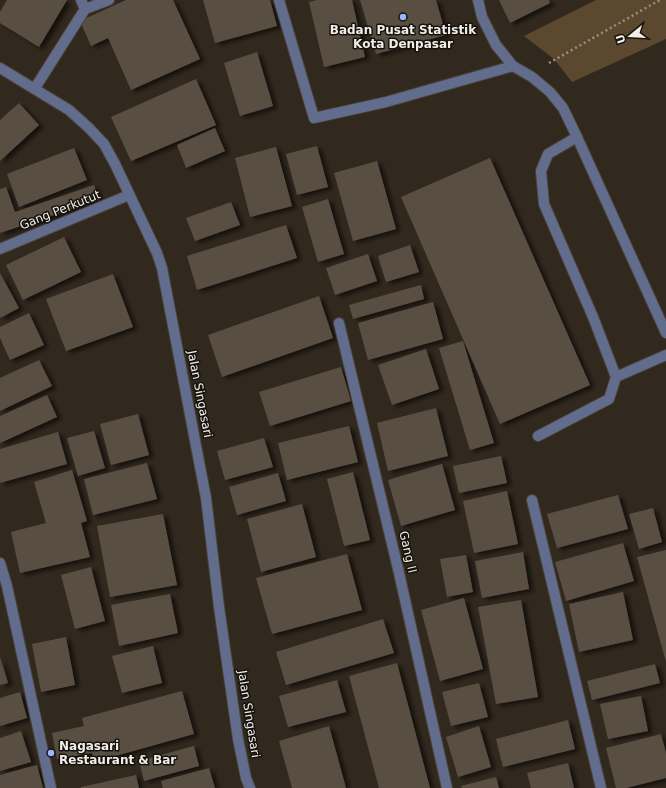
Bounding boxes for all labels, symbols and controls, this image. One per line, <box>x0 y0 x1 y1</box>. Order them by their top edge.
marker: Badan Pusat Statistik Kota Denpasar <box>398 12 408 22</box>
north arrow <box>610 16 650 56</box>
place label: Badan Pusat Statistik Kota Denpasar <box>330 23 477 51</box>
text: U <box>613 33 629 45</box>
street label: Gang Perkutut <box>18 187 103 233</box>
street label: Jalan Singasari <box>185 348 215 439</box>
street label: Gang II <box>396 530 420 574</box>
street label: Jalan Singasari <box>235 668 263 759</box>
place label: Nagasari Restaurant & Bar <box>59 739 176 767</box>
marker: Nagasari Restaurant & Bar <box>46 748 56 758</box>

